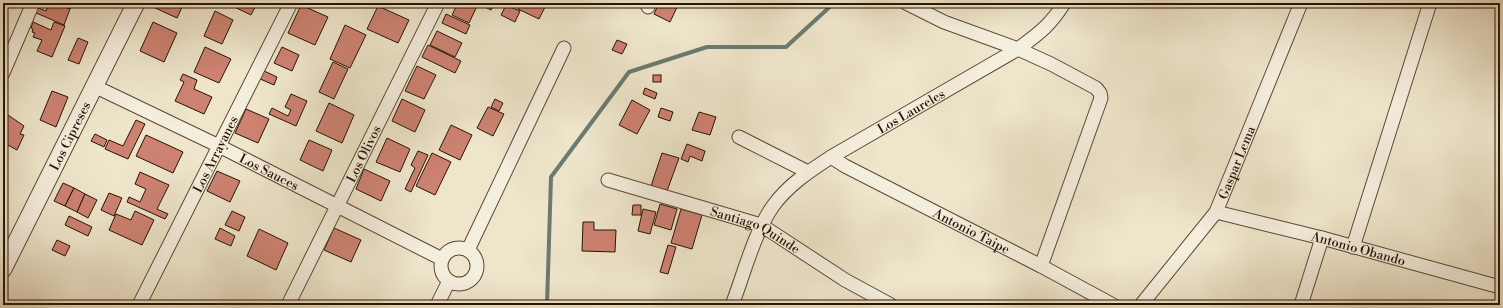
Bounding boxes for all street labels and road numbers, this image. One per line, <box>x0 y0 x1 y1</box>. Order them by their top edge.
street label: Los Laureles <box>875 86 948 137</box>
street label: Los Cipreses <box>47 99 95 173</box>
street label: Los Arrayanes <box>190 113 242 196</box>
street label: Los Olivos <box>343 123 385 185</box>
street label: Gaspar Lema <box>1215 124 1259 202</box>
street label: Los Sauces <box>236 151 302 194</box>
street label: Santiago Quinde <box>708 204 803 258</box>
street label: Antonio Taipe <box>929 205 1013 258</box>
street label: Antonio Obando <box>1308 228 1407 270</box>

